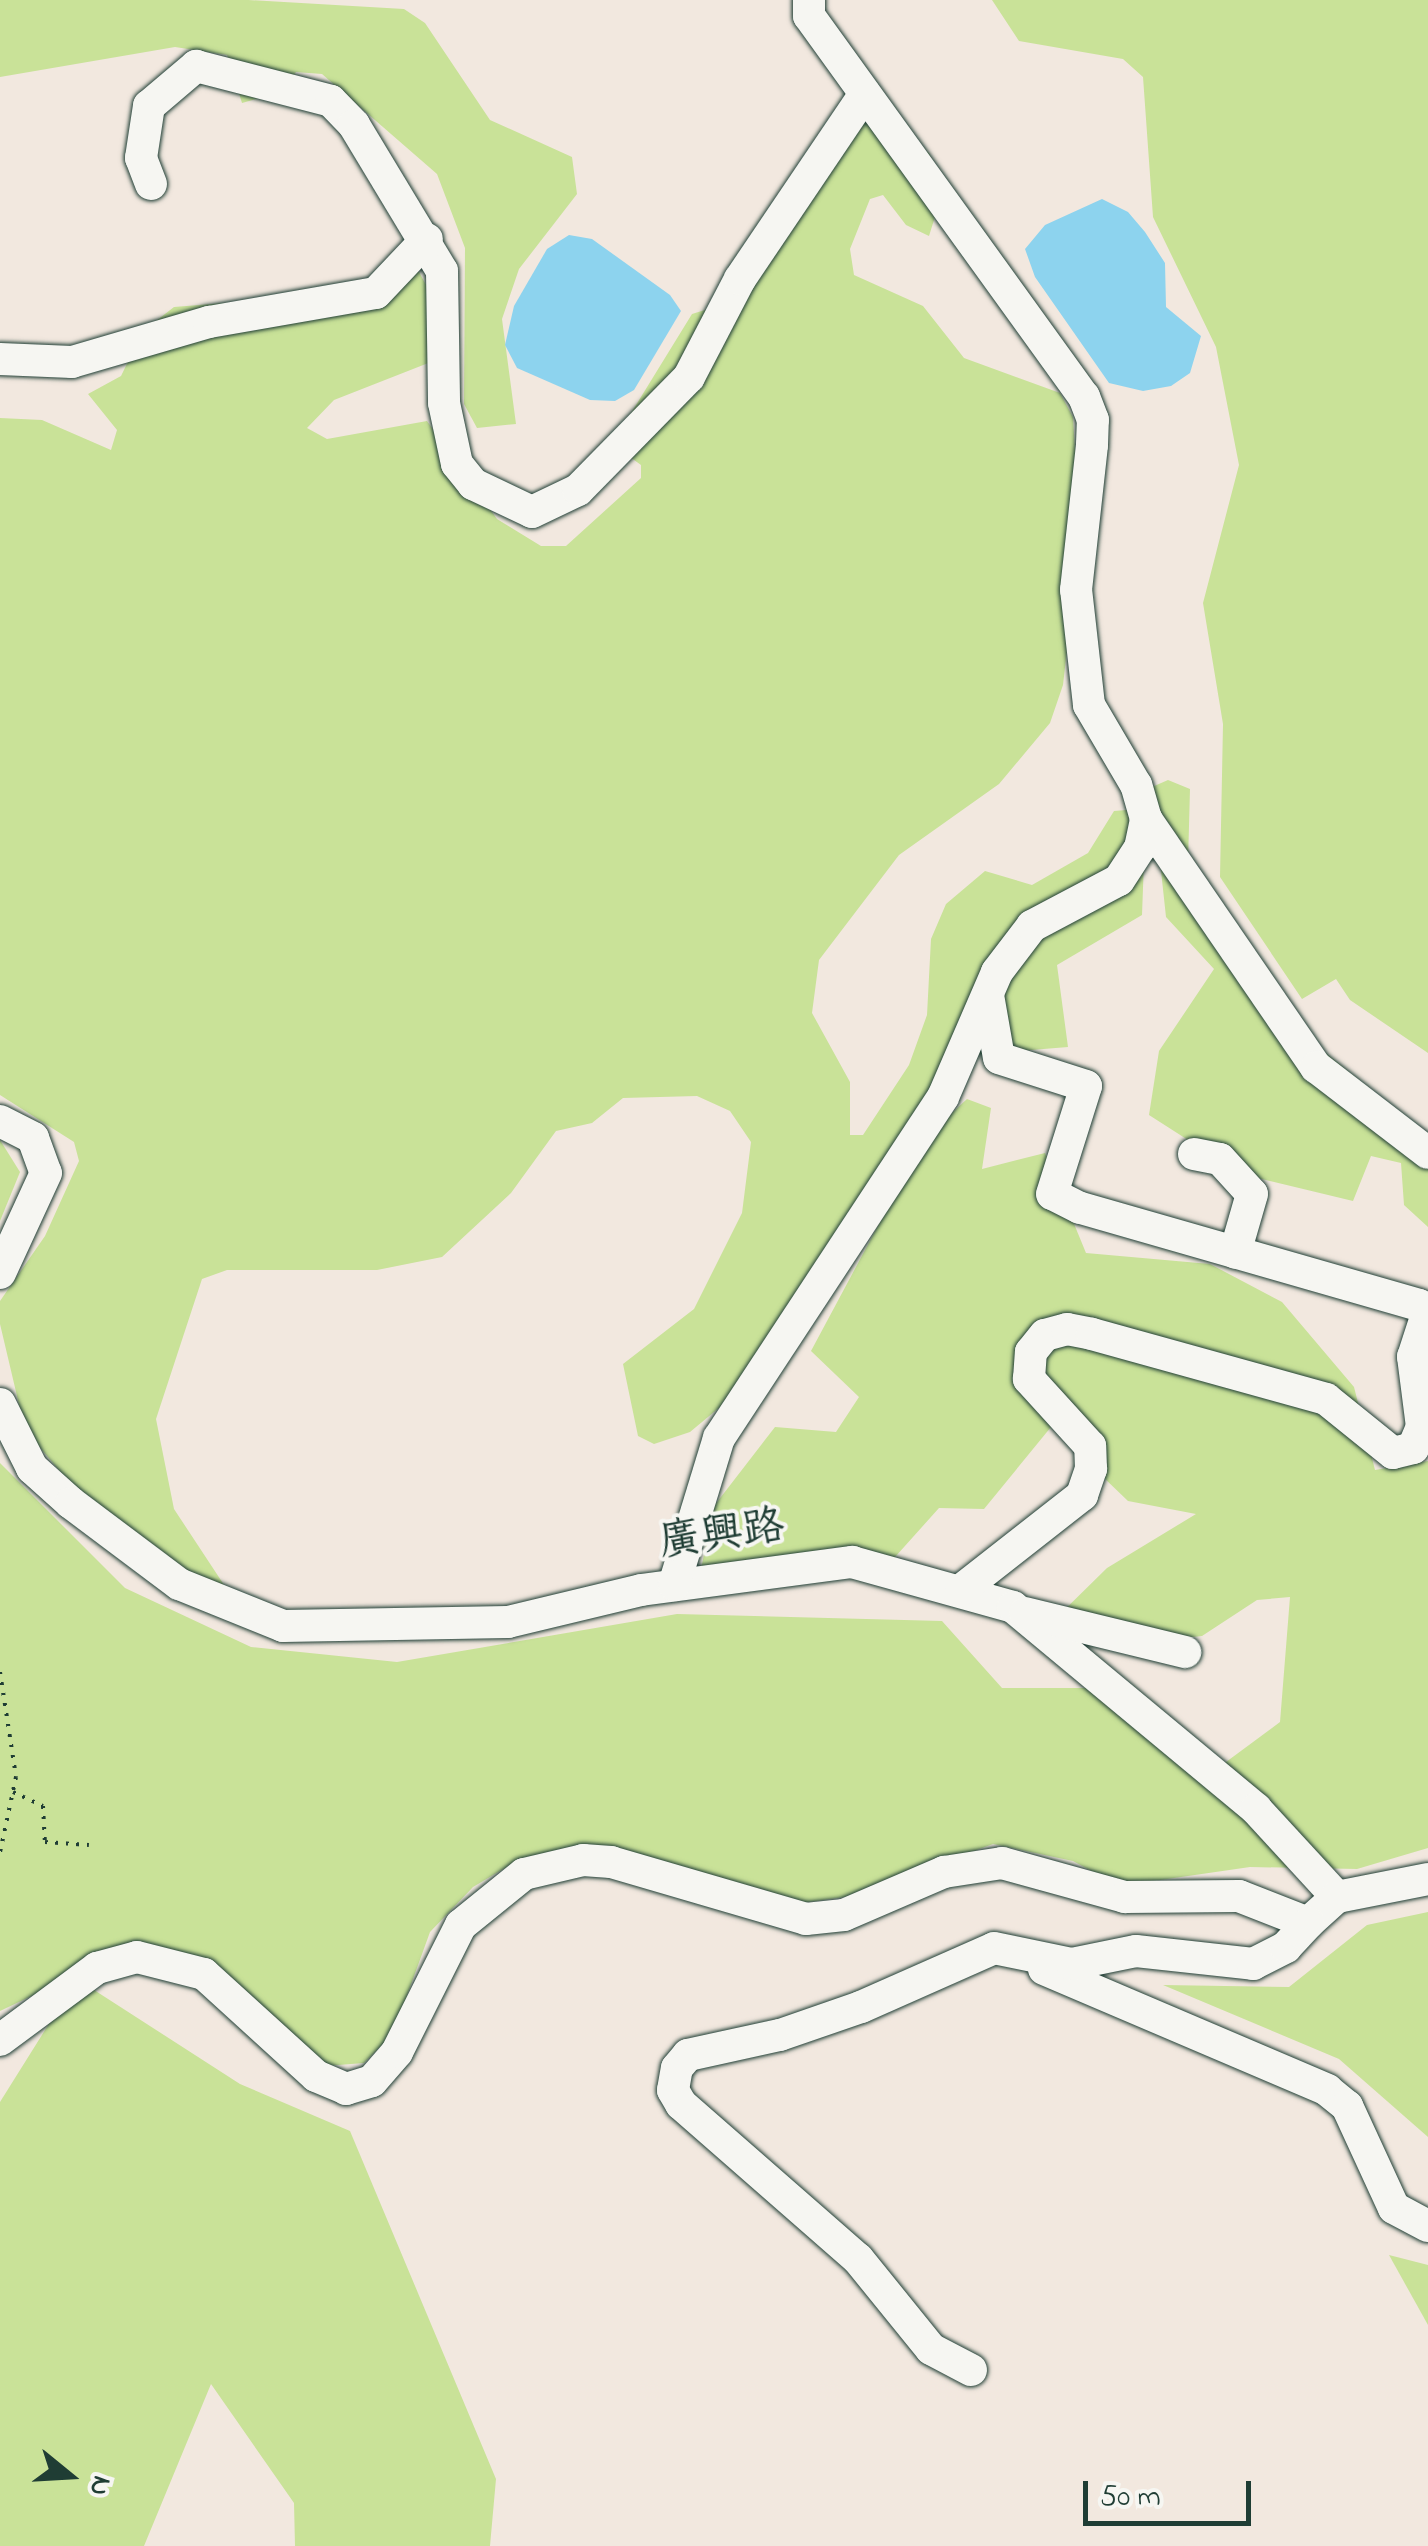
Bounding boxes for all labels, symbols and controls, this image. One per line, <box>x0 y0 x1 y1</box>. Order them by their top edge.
street label: 廣興路 <box>656 1502 788 1570</box>
north arrow <box>20 2426 120 2526</box>
scale bar <box>1088 2461 1256 2523</box>
text: N <box>77 2470 121 2501</box>
text: 50 m <box>1100 2476 1161 2520</box>

